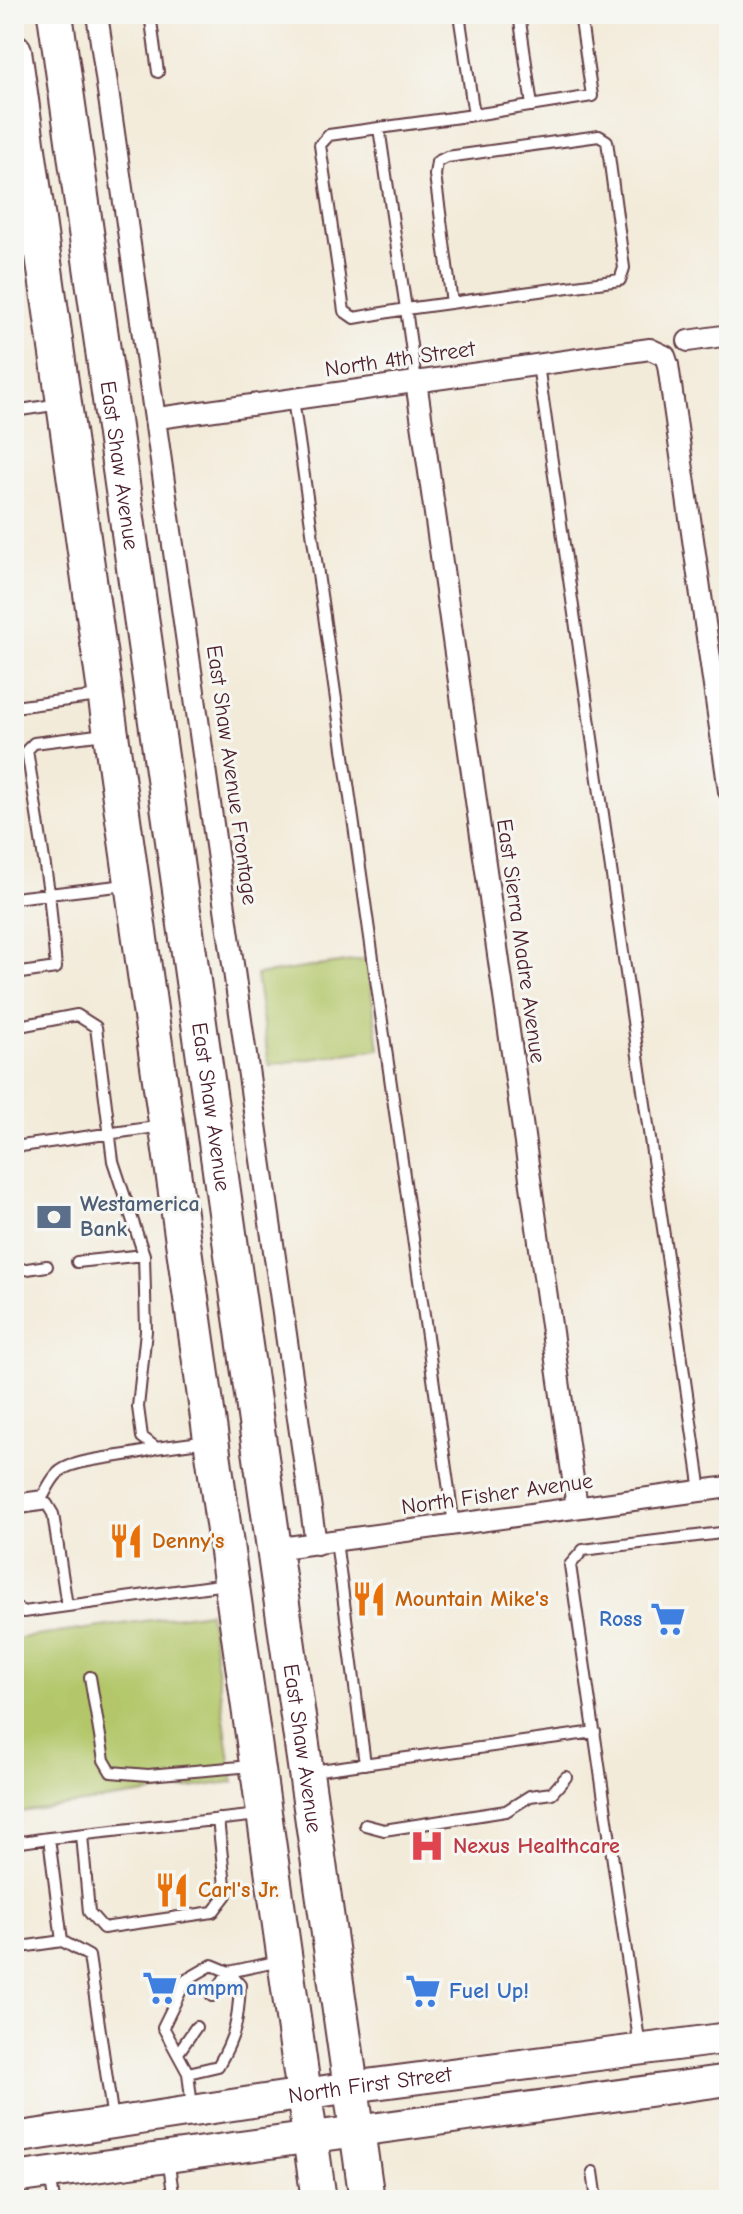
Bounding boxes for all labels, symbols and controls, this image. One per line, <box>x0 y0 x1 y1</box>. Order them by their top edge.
street label: North 4th Street <box>323 335 477 382</box>
street label: East Shaw Avenue <box>95 379 144 552</box>
street label: East Shaw Avenue Frontage <box>201 643 263 907</box>
street label: East Sierra Madre Avenue <box>491 817 551 1065</box>
street label: East Shaw Avenue <box>186 1021 236 1193</box>
place label: Westamerica Bank <box>80 1191 200 1242</box>
bank icon: Westamerica Bank <box>35 1198 73 1236</box>
street label: North Fisher Avenue <box>400 1468 594 1520</box>
restaurant icon: Denny's <box>107 1522 145 1560</box>
place label: Denny's <box>152 1528 224 1554</box>
restaurant icon: Mountain Mike's <box>350 1580 388 1618</box>
place label: Mountain Mike's <box>395 1586 549 1612</box>
supermarket icon: Ross <box>649 1600 687 1638</box>
place label: Ross <box>599 1606 642 1632</box>
street label: East Shaw Avenue <box>278 1662 327 1835</box>
hospital icon: Nexus Healthcare <box>408 1827 446 1865</box>
place label: Nexus Healthcare <box>453 1833 620 1859</box>
restaurant icon: Carl's Jr. <box>153 1871 191 1909</box>
place label: Carl's Jr. <box>198 1877 279 1903</box>
supermarket icon: ampm <box>141 1969 179 2007</box>
supermarket icon: Fuel Up! <box>404 1972 442 2010</box>
place label: ampm <box>186 1975 244 2001</box>
place label: Fuel Up! <box>449 1978 529 2004</box>
street label: North First Street <box>287 2061 454 2109</box>

